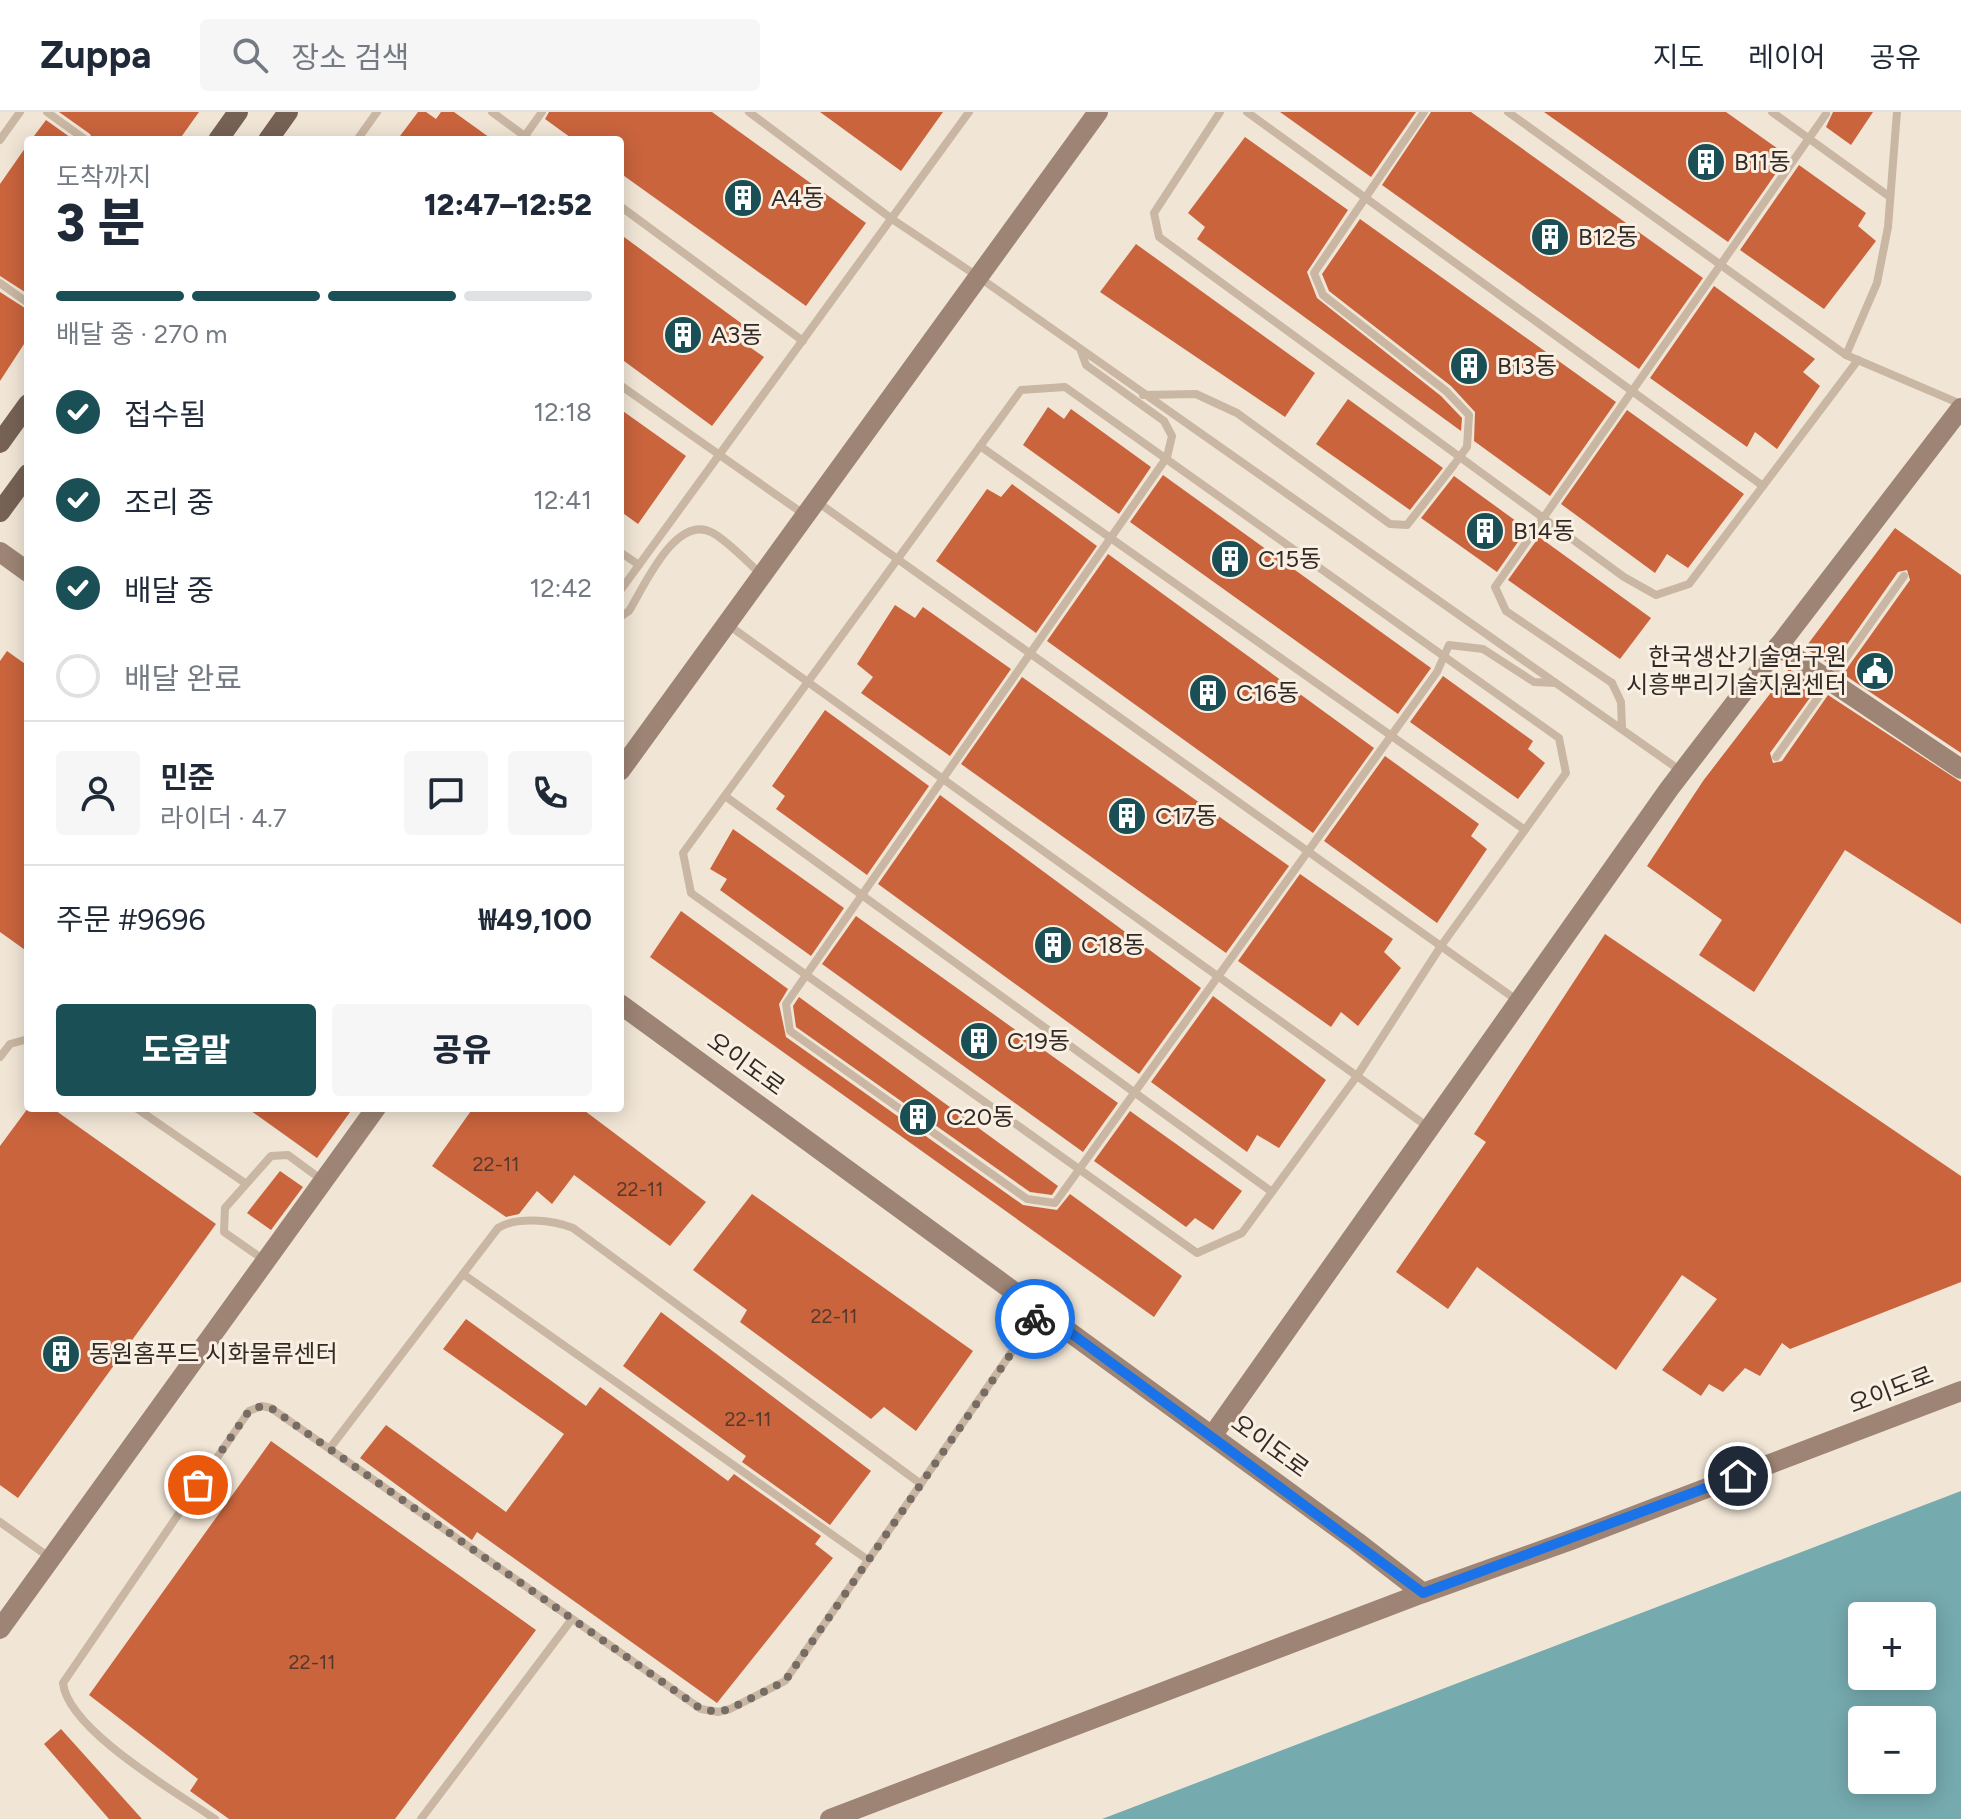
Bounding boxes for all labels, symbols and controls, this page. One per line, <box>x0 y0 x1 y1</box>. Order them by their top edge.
search box <box>200 19 760 91</box>
text: Zuppa <box>40 32 152 78</box>
icon: search <box>228 33 272 77</box>
text: 장소 검색 <box>292 39 409 76</box>
text: 지도 <box>1653 40 1704 74</box>
text: 레이어 <box>1748 40 1825 74</box>
text: 공유 <box>1869 40 1921 74</box>
building icon: B11동 <box>1685 141 1727 183</box>
place label: B11동 <box>1734 147 1791 176</box>
text: 도착까지 <box>56 161 152 193</box>
building icon: A4동 <box>722 177 764 219</box>
place label: A4동 <box>771 183 824 212</box>
text: 12:47–12:52 <box>424 186 592 223</box>
text: 3 분 <box>56 192 145 254</box>
building icon: B12동 <box>1529 216 1571 258</box>
place label: B12동 <box>1578 222 1638 251</box>
building icon: A3동 <box>662 314 704 356</box>
text: 배달 중 · 270 m <box>56 318 227 350</box>
place label: A3동 <box>711 320 762 349</box>
building icon: B13동 <box>1448 345 1490 387</box>
place label: B13동 <box>1497 351 1557 380</box>
icon: check <box>56 390 100 434</box>
text: 접수됨 <box>124 396 207 433</box>
text: 12:18 <box>533 396 592 428</box>
icon: check <box>56 478 100 522</box>
text: 조리 중 <box>124 484 214 521</box>
text: 12:41 <box>533 484 592 516</box>
building icon: B14동 <box>1464 510 1506 552</box>
place label: B14동 <box>1513 516 1575 545</box>
building icon: C15동 <box>1209 538 1251 580</box>
place label: C15동 <box>1258 544 1321 573</box>
icon: check <box>56 566 100 610</box>
text: 배달 중 <box>124 572 214 609</box>
text: 12:42 <box>529 572 592 604</box>
place label: 한국생산기술연구원 시흥뿌리기술지원센터 <box>1626 642 1847 699</box>
public building icon: 한국생산기술연구원 시흥뿌리기술지원센터 <box>1854 650 1896 692</box>
text: 배달 완료 <box>124 660 242 697</box>
building icon: C16동 <box>1187 672 1229 714</box>
place label: C16동 <box>1236 678 1299 707</box>
button: person <box>56 751 140 835</box>
button: chat <box>404 751 488 835</box>
button: phone <box>508 751 592 835</box>
text: 민준 <box>160 759 215 796</box>
building icon: C17동 <box>1106 795 1148 837</box>
place label: C17동 <box>1155 801 1217 830</box>
text: 라이더 · 4.7 <box>160 802 287 834</box>
text: 주문 #9696 <box>56 901 205 938</box>
text: ₩49,100 <box>479 901 592 938</box>
building icon: C18동 <box>1032 924 1074 966</box>
place label: C18동 <box>1081 930 1145 959</box>
button: 도움말 <box>56 1004 316 1096</box>
button: 공유 <box>332 1004 592 1096</box>
building icon: C19동 <box>958 1020 1000 1062</box>
street label: 오이도로 <box>702 1026 791 1101</box>
place label: C19동 <box>1007 1026 1070 1055</box>
building icon: C20동 <box>897 1096 939 1138</box>
place label: C20동 <box>946 1102 1014 1131</box>
house number: 22-11 <box>472 1152 520 1176</box>
house number: 22-11 <box>616 1177 664 1201</box>
courier <box>995 1279 1075 1359</box>
icon: bike <box>1013 1297 1057 1341</box>
house number: 22-11 <box>810 1304 858 1328</box>
building icon: 동원홈푸드 시화물류센터 <box>40 1333 82 1375</box>
place label: 동원홈푸드 시화물류센터 <box>89 1339 338 1368</box>
street label: 오이도로 <box>1844 1360 1937 1419</box>
house number: 22-11 <box>724 1407 772 1431</box>
street label: 오이도로 <box>1226 1408 1315 1483</box>
pin <box>1704 1442 1772 1510</box>
pin <box>164 1451 232 1519</box>
icon: home <box>1716 1454 1760 1498</box>
icon: bag <box>176 1463 220 1507</box>
map controls <box>1848 1602 1936 1794</box>
button: + <box>1848 1602 1936 1690</box>
house number: 22-11 <box>288 1650 336 1674</box>
button: − <box>1848 1706 1936 1794</box>

